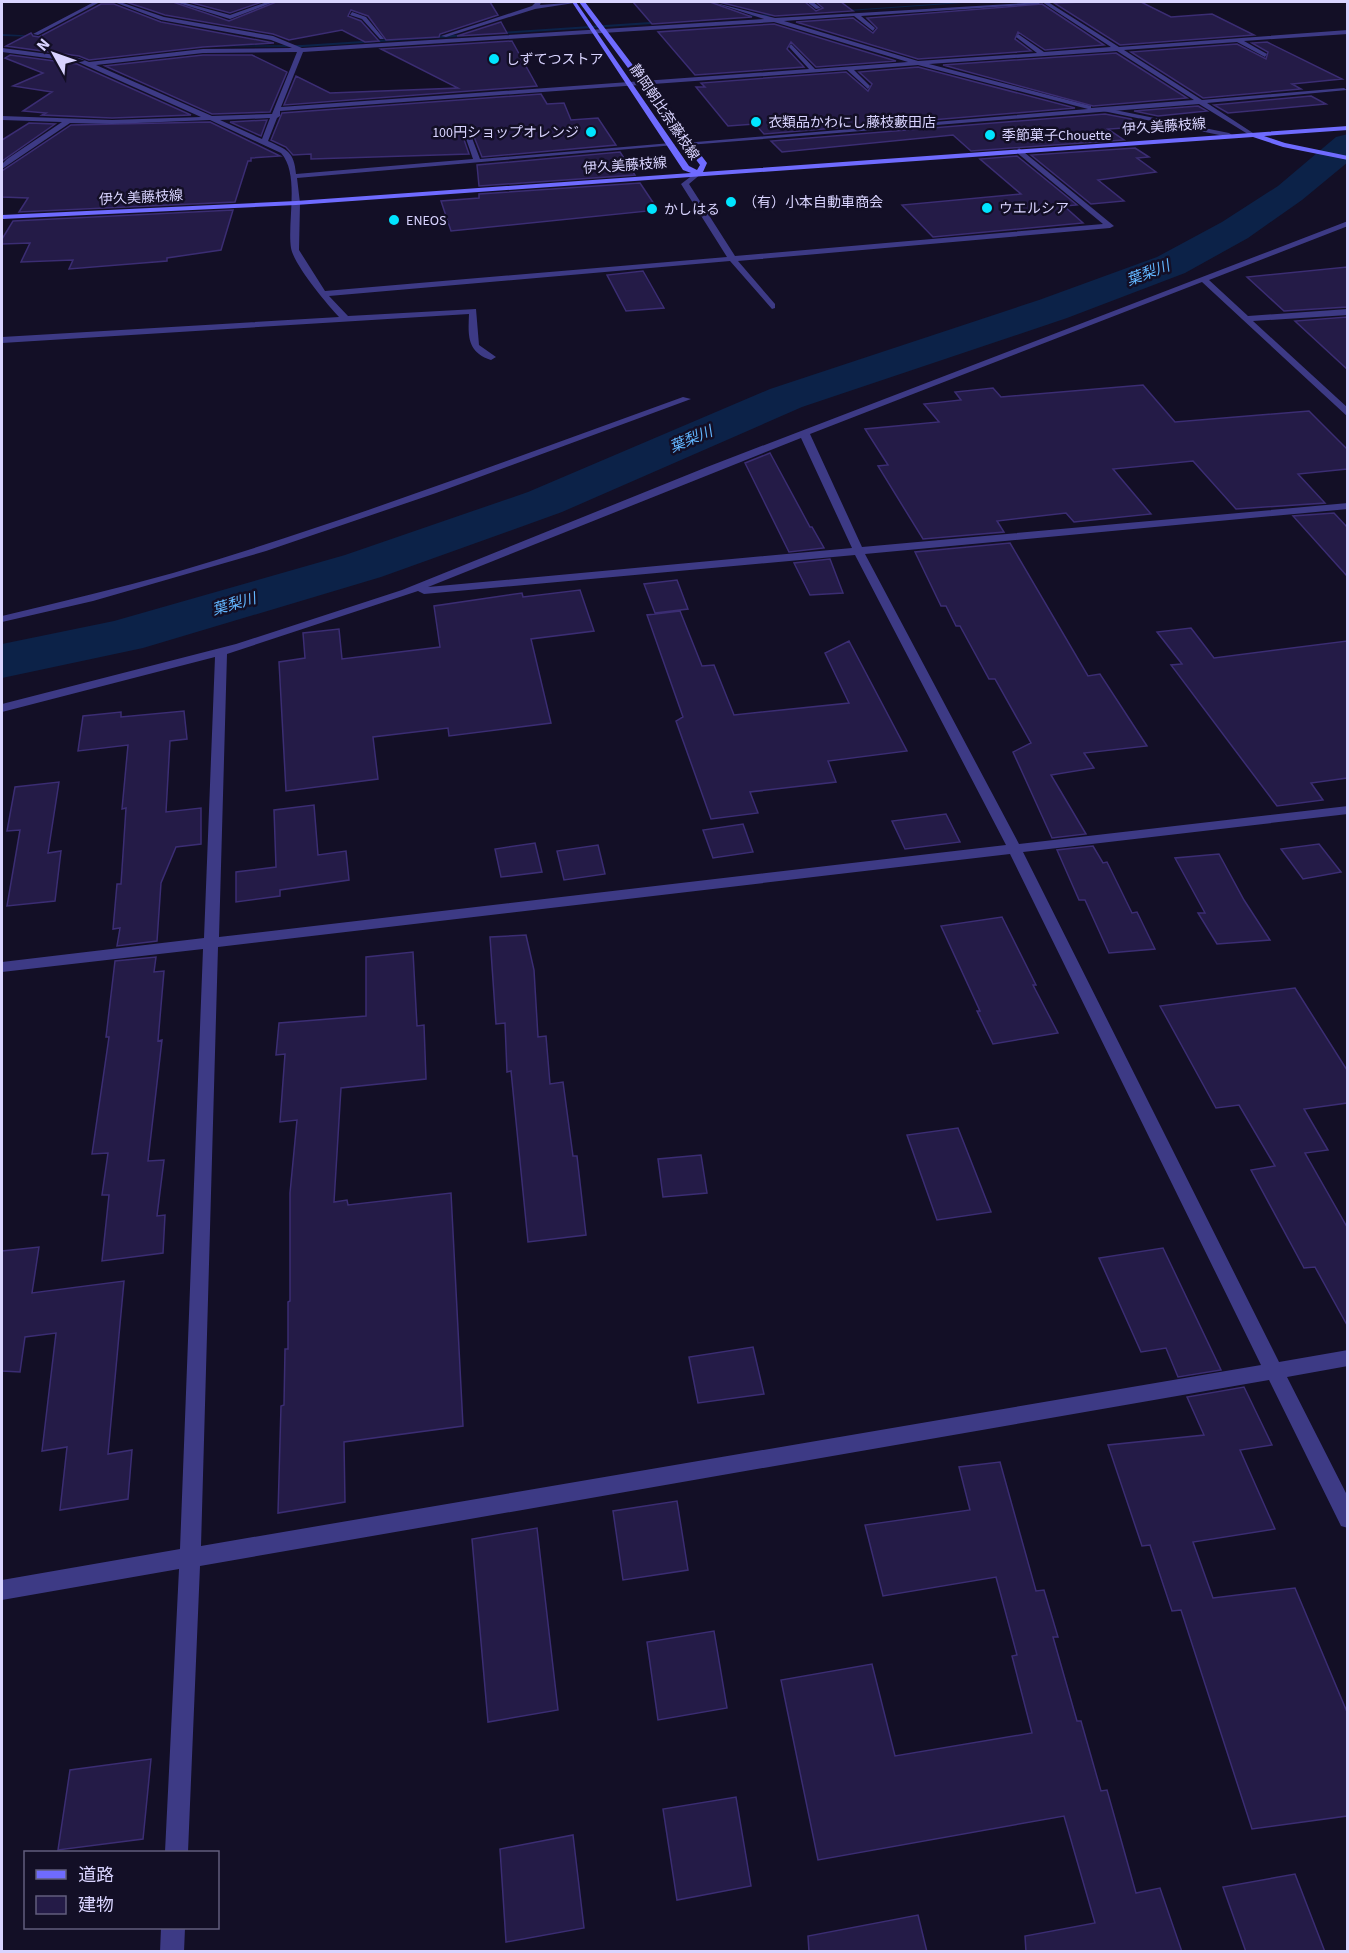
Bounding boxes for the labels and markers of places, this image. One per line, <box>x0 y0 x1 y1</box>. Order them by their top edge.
place label: しずてつストア <box>506 50 603 70</box>
marker: しずてつストア <box>487 52 501 66</box>
place label: 衣類品かわにし藤枝藪田店 <box>768 113 936 133</box>
marker: 衣類品かわにし藤枝藪田店 <box>749 115 763 129</box>
place label: 100円ショップオレンジ <box>432 123 579 143</box>
marker: 100円ショップオレンジ <box>584 125 598 139</box>
place label: 季節菓子Chouette <box>1002 126 1112 146</box>
marker: 季節菓子Chouette <box>983 128 997 142</box>
place label: （有）小本自動車商会 <box>743 193 883 213</box>
marker: （有）小本自動車商会 <box>724 195 738 209</box>
place label: ウエルシア <box>999 199 1069 219</box>
place label: かしはる <box>664 200 720 220</box>
marker: ウエルシア <box>980 201 994 215</box>
marker: かしはる <box>645 202 659 216</box>
place label: ENEOS <box>406 211 447 231</box>
marker: ENEOS <box>387 213 401 227</box>

